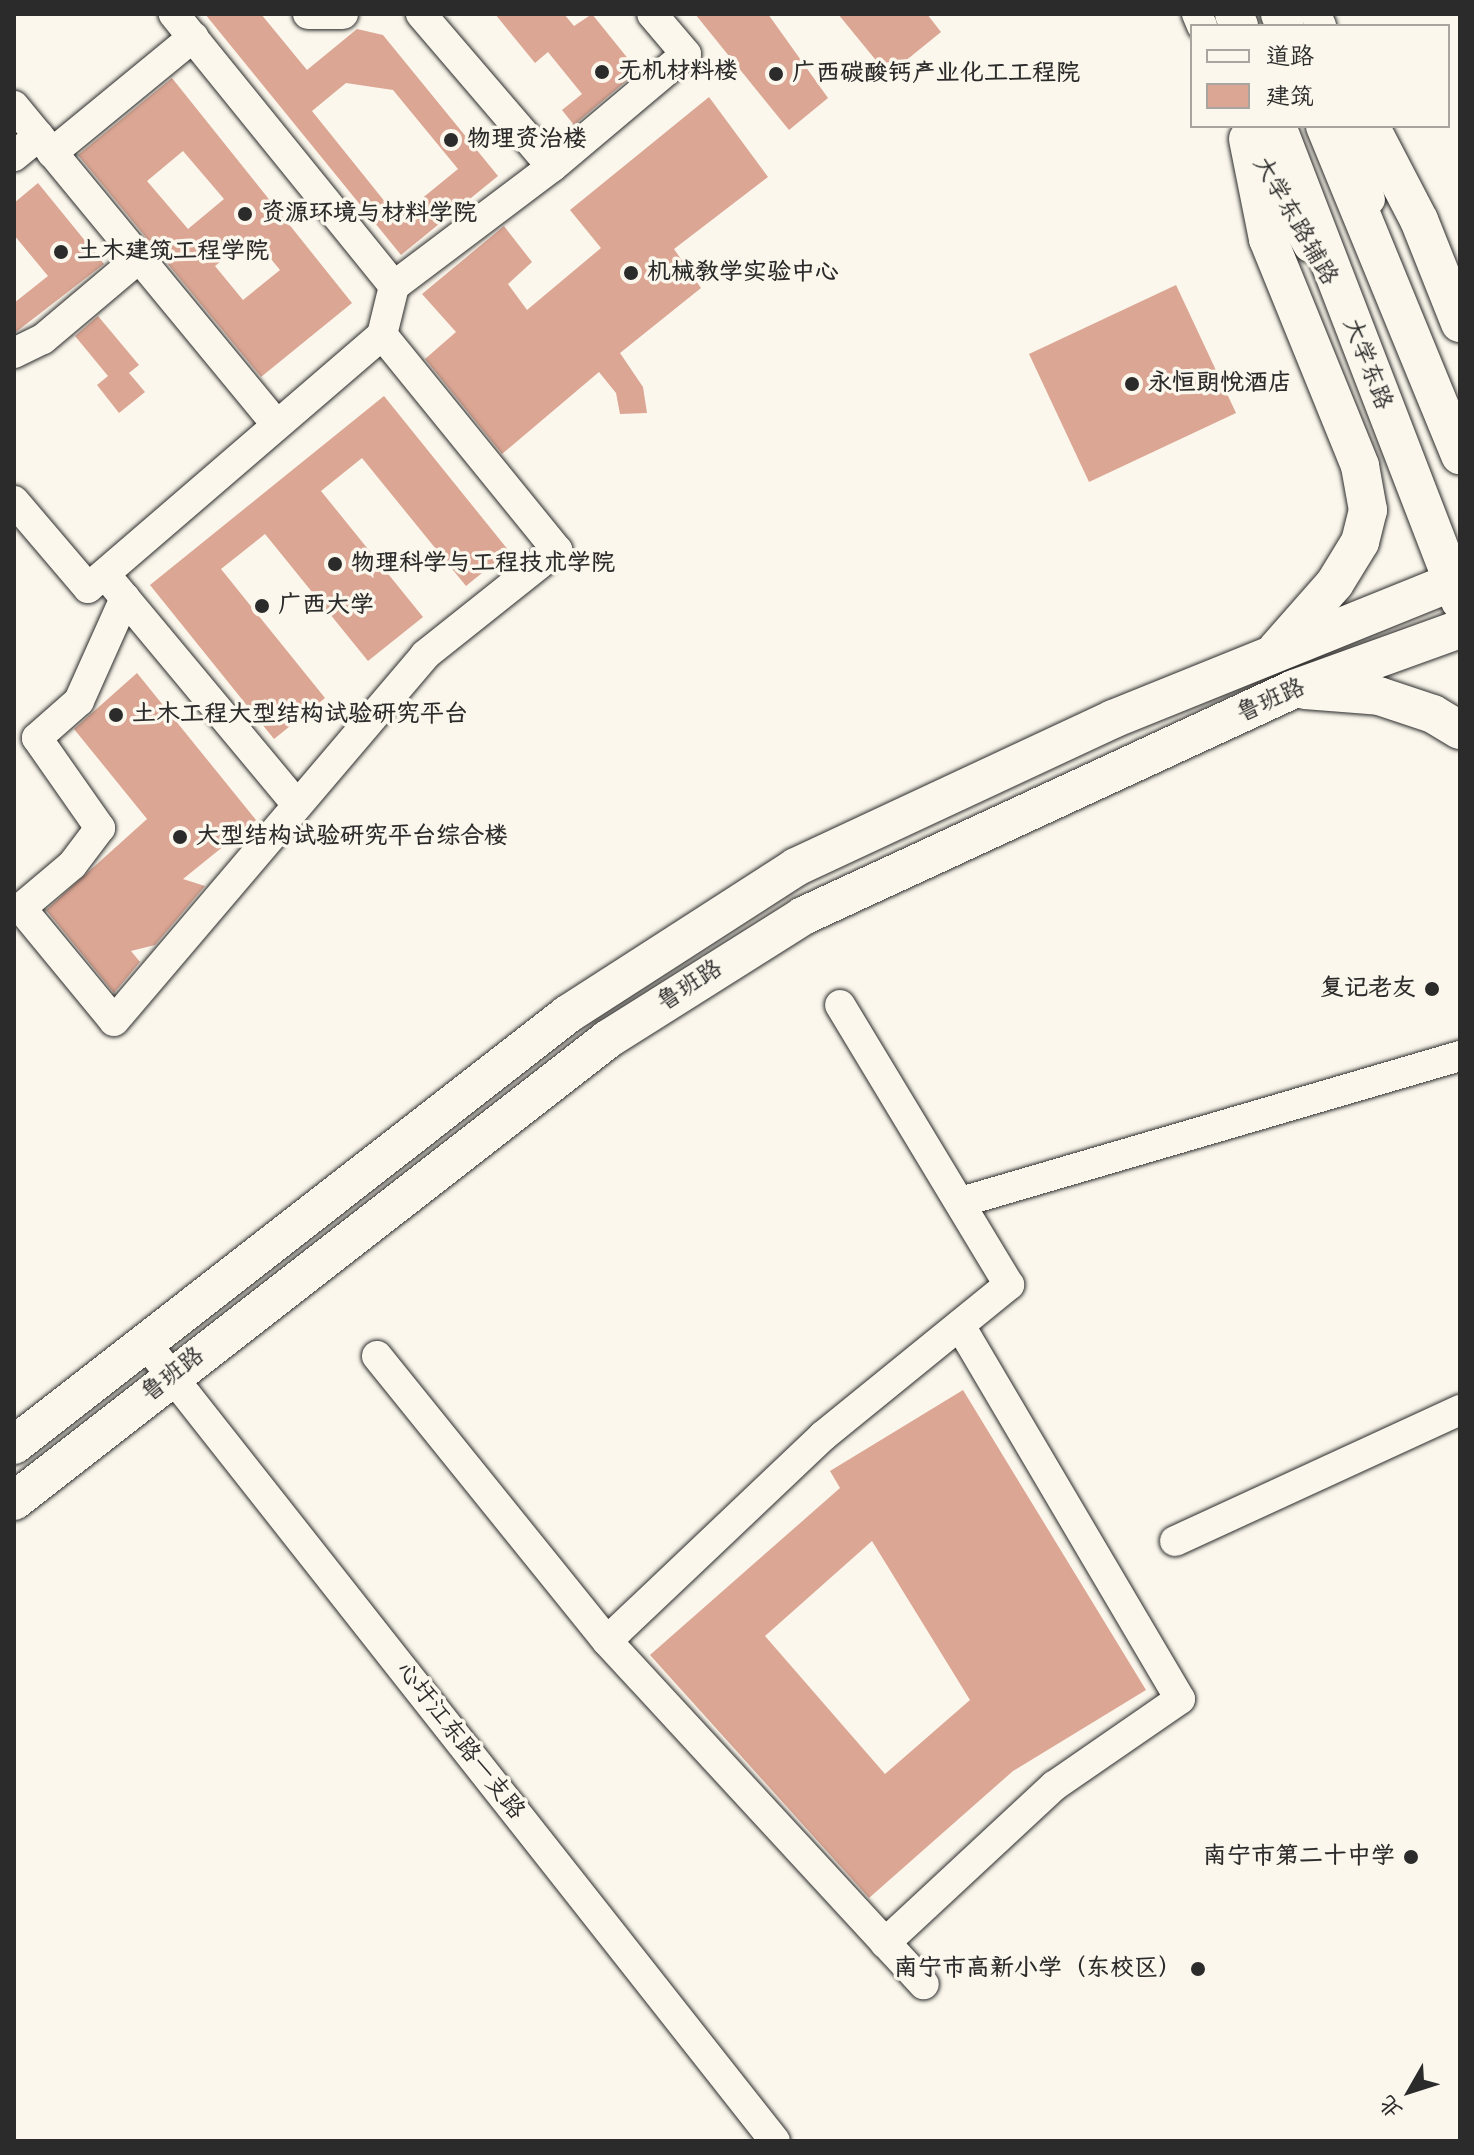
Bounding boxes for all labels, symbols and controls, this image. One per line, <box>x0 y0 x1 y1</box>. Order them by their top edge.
legend <box>1190 24 1450 128</box>
text: 道路 <box>1266 42 1314 73</box>
place label: 无机材料楼 <box>618 58 738 86</box>
place label: 广西碳酸钙产业化工工程院 <box>792 60 1080 88</box>
marker: 无机材料楼 <box>593 63 611 81</box>
marker: 广西碳酸钙产业化工工程院 <box>767 65 785 83</box>
text: 建筑 <box>1266 82 1314 113</box>
place label: 物理资治楼 <box>467 126 587 154</box>
marker: 物理资治楼 <box>442 131 460 149</box>
street label: 大学东路辅路 <box>1247 151 1343 291</box>
place label: 资源环境与材料学院 <box>261 200 477 228</box>
marker: 资源环境与材料学院 <box>236 205 254 223</box>
place label: 土木建筑工程学院 <box>77 238 269 266</box>
marker: 土木建筑工程学院 <box>52 243 70 261</box>
place label: 机械教学实验中心 <box>647 259 839 287</box>
marker: 机械教学实验中心 <box>622 264 640 282</box>
street label: 大学东路 <box>1336 314 1398 414</box>
place label: 永恒朗悦酒店 <box>1148 370 1292 398</box>
marker: 永恒朗悦酒店 <box>1123 375 1141 393</box>
place label: 物理科学与工程技术学院 <box>351 550 615 578</box>
marker: 物理科学与工程技术学院 <box>326 555 344 573</box>
place label: 广西大学 <box>278 592 374 620</box>
marker: 广西大学 <box>253 597 271 615</box>
street label: 鲁班路 <box>1232 673 1310 729</box>
place label: 土木工程大型结构试验研究平台 <box>132 701 468 729</box>
marker: 土木工程大型结构试验研究平台 <box>107 706 125 724</box>
place label: 大型结构试验研究平台综合楼 <box>196 823 508 851</box>
marker: 大型结构试验研究平台综合楼 <box>171 828 189 846</box>
street label: 鲁班路 <box>652 954 728 1018</box>
place label: 复记老友 <box>1320 975 1416 1003</box>
marker: 复记老友 <box>1423 980 1441 998</box>
street label: 鲁班路 <box>136 1341 210 1409</box>
street label: 心圩江东路一支路 <box>390 1656 530 1826</box>
place label: 南宁市第二十中学 <box>1203 1843 1395 1871</box>
marker: 南宁市第二十中学 <box>1402 1848 1420 1866</box>
place label: 南宁市高新小学（东校区） <box>894 1955 1182 1983</box>
marker: 南宁市高新小学（东校区） <box>1189 1960 1207 1978</box>
north arrow <box>1370 2051 1450 2131</box>
text: 北 <box>1374 2089 1409 2123</box>

